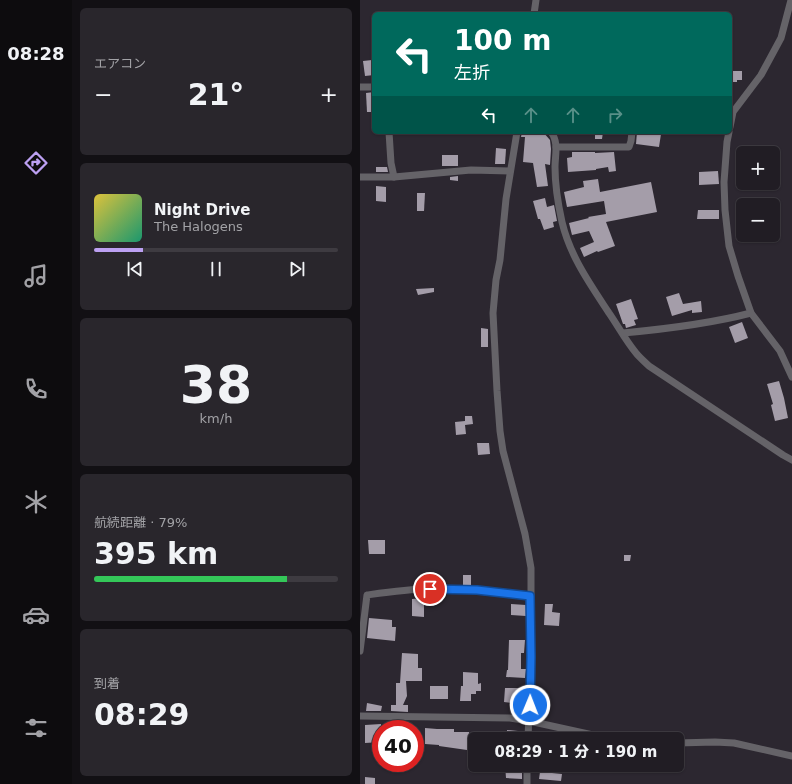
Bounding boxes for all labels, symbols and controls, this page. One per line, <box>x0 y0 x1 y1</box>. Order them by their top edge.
text: 100 m <box>454 24 551 57</box>
icon: left <box>388 28 440 80</box>
text: 08:28 <box>7 43 65 64</box>
text: エアコン <box>94 56 146 71</box>
text: 左折 <box>454 62 490 83</box>
text: 21° <box>188 77 244 112</box>
text: − <box>94 82 112 107</box>
text: + <box>320 82 338 107</box>
icon: left <box>478 104 500 126</box>
icon: ahead <box>520 104 542 126</box>
icon: ahead <box>562 104 584 126</box>
icon: right <box>604 104 626 126</box>
map controls <box>736 146 780 242</box>
button: + <box>736 146 780 190</box>
icon: directions <box>22 149 50 177</box>
button: − <box>736 198 780 242</box>
text: Night Drive <box>154 201 250 219</box>
text: The Halogens <box>154 219 243 234</box>
icon: previous <box>124 258 146 280</box>
icon: pause <box>205 258 227 280</box>
icon: next <box>286 258 308 280</box>
icon: music <box>22 262 50 290</box>
text: 38 <box>180 355 252 415</box>
icon: phone <box>22 375 50 403</box>
text: km/h <box>200 411 232 426</box>
icon: climate <box>22 488 50 516</box>
text: 航続距離 · 79% <box>94 515 187 530</box>
text: 395 km <box>94 536 218 571</box>
pin <box>413 572 447 606</box>
icon: arrive <box>419 578 441 600</box>
icon: car <box>22 601 50 629</box>
text: 到着 <box>94 676 120 691</box>
position arrow <box>509 684 551 726</box>
text: 08:29 <box>94 697 190 732</box>
icon: filters <box>22 714 50 742</box>
speed limit sign: 40 <box>372 720 424 772</box>
text: 08:29 · 1 分 · 190 m <box>495 743 657 761</box>

